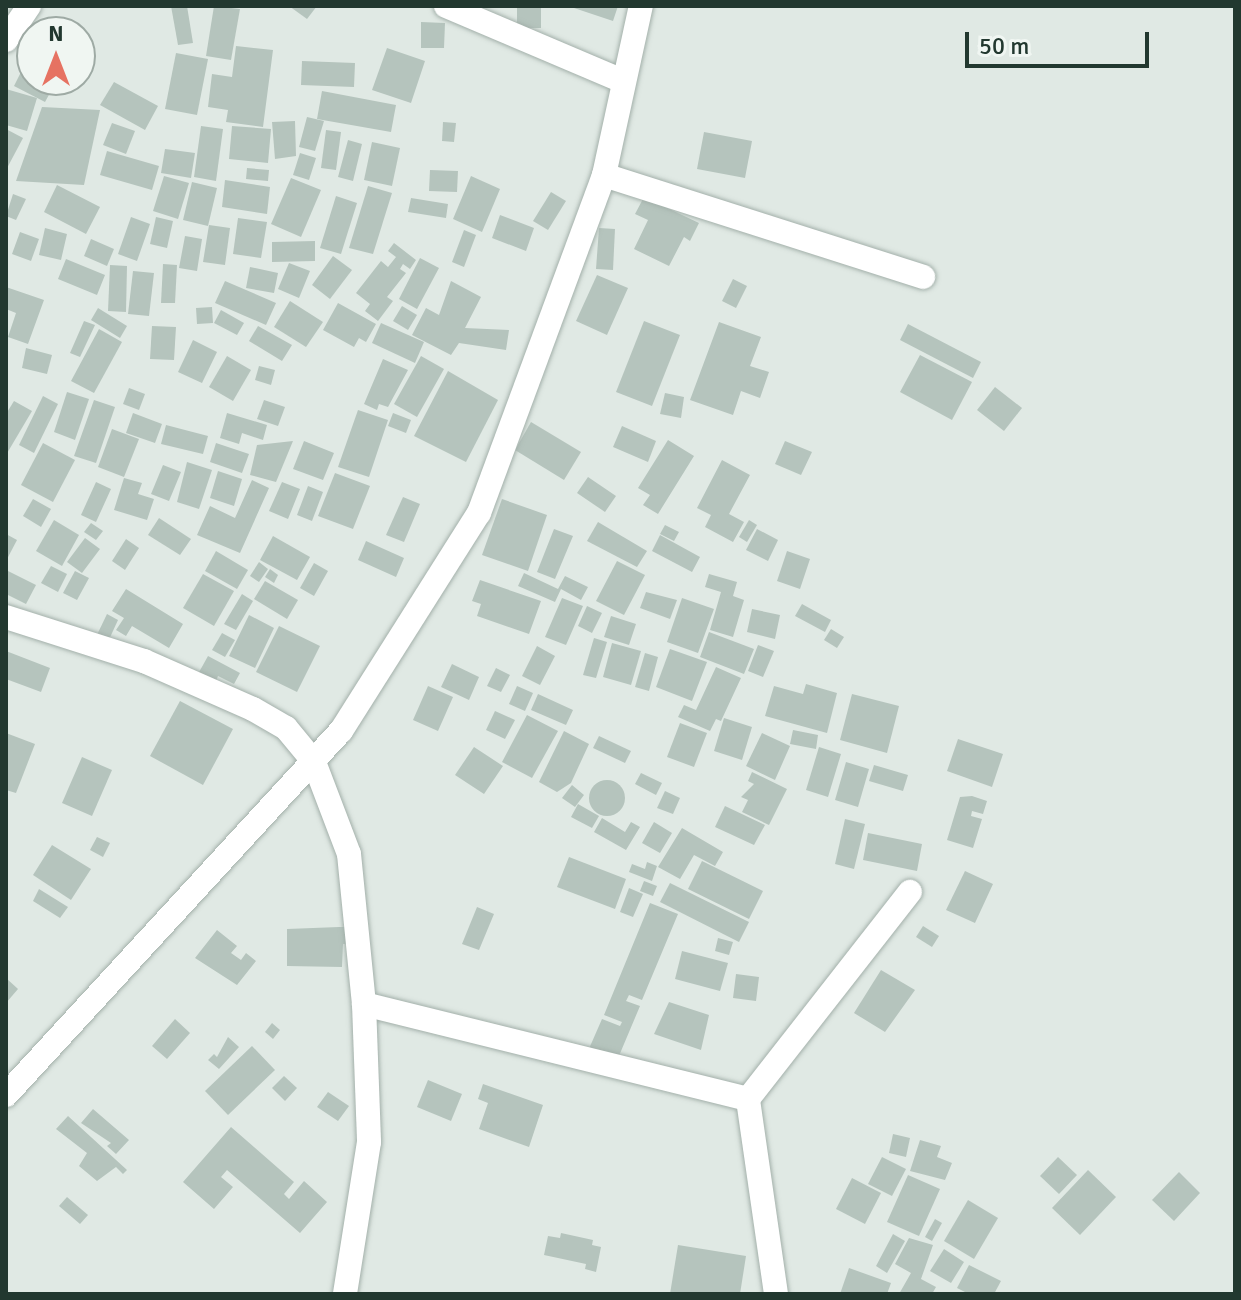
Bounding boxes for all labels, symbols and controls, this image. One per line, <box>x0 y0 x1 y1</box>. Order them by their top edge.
north arrow <box>16 16 96 96</box>
scale bar <box>969 16 1153 66</box>
text: N <box>48 20 64 47</box>
text: 50 m <box>979 31 1029 61</box>

